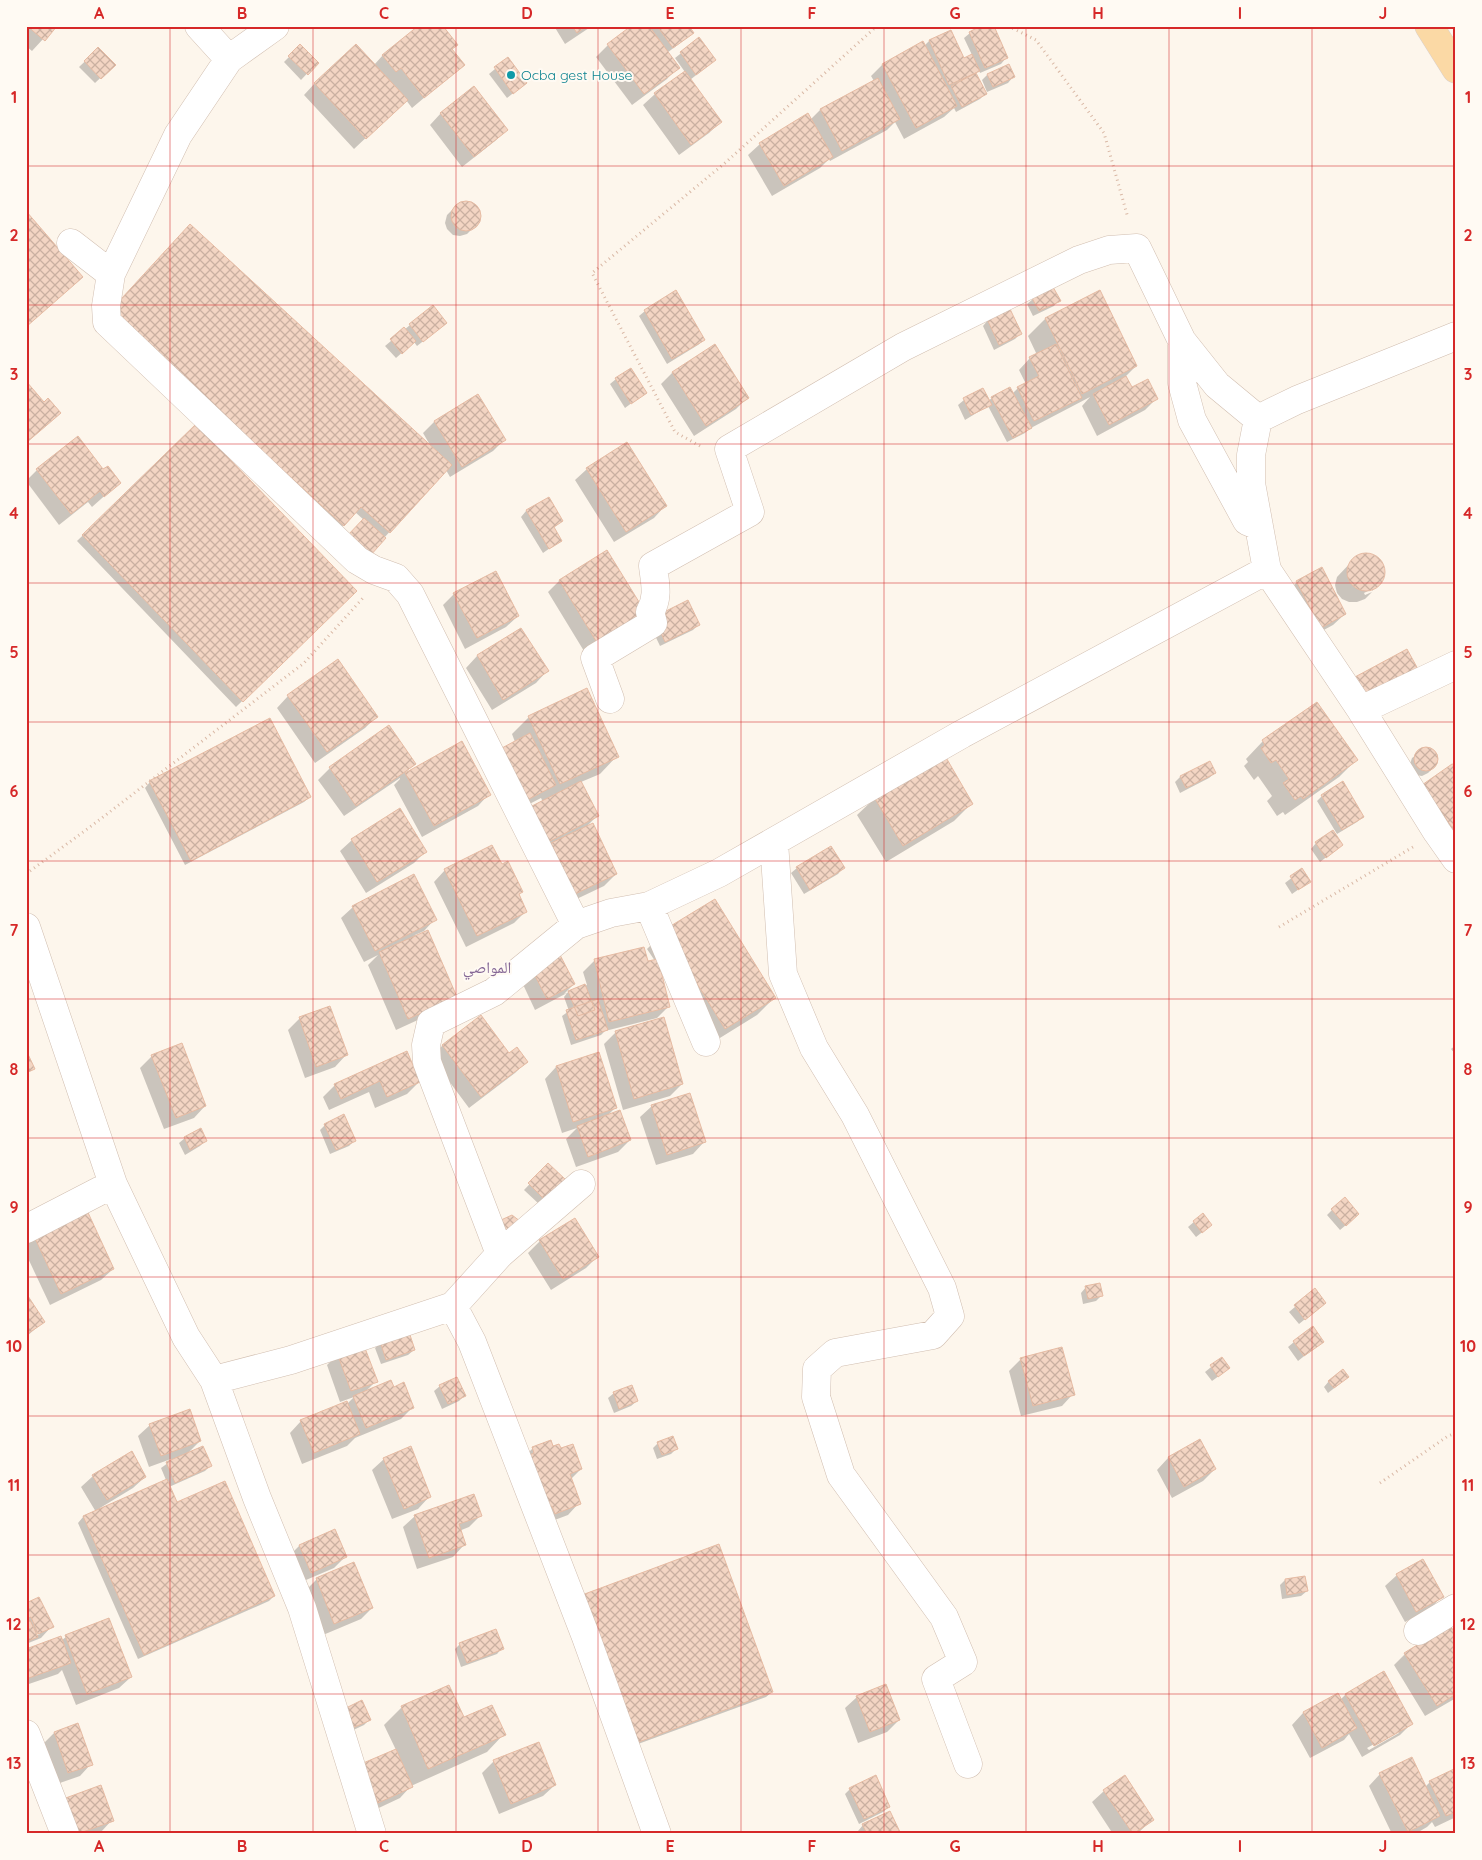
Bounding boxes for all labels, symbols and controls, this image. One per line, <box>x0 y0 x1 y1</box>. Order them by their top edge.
text: A <box>94 3 105 23</box>
text: B <box>237 3 247 23</box>
text: C <box>379 3 389 23</box>
text: D <box>521 3 533 23</box>
text: E <box>665 3 675 23</box>
text: F <box>808 3 817 23</box>
text: G <box>949 3 961 23</box>
text: H <box>1092 3 1104 23</box>
text: I <box>1238 3 1242 23</box>
text: J <box>1379 3 1387 23</box>
place label: Ocba gest House <box>521 66 632 84</box>
marker: Ocba gest House <box>505 69 517 81</box>
text: 1 <box>11 87 17 107</box>
text: 1 <box>1465 87 1471 107</box>
text: 2 <box>9 225 19 245</box>
text: 2 <box>1463 225 1473 245</box>
text: 3 <box>10 364 18 384</box>
text: 3 <box>1464 364 1472 384</box>
text: 4 <box>9 503 19 523</box>
text: 4 <box>1463 503 1473 523</box>
text: 5 <box>9 642 19 662</box>
text: 5 <box>1463 642 1473 662</box>
text: 6 <box>10 781 19 801</box>
text: 6 <box>1464 781 1473 801</box>
text: 7 <box>10 920 19 940</box>
text: 7 <box>1464 920 1473 940</box>
district label: المواصي <box>463 957 511 980</box>
text: 8 <box>10 1059 19 1079</box>
text: 8 <box>1464 1059 1473 1079</box>
text: 9 <box>9 1197 19 1217</box>
text: 9 <box>1463 1197 1473 1217</box>
text: 10 <box>6 1336 22 1356</box>
text: 10 <box>1460 1336 1476 1356</box>
text: 11 <box>8 1475 20 1495</box>
text: 11 <box>1462 1475 1474 1495</box>
text: 12 <box>6 1614 22 1634</box>
text: 12 <box>1460 1614 1476 1634</box>
text: 13 <box>7 1753 21 1773</box>
text: 13 <box>1461 1753 1475 1773</box>
text: A <box>94 1836 105 1856</box>
text: B <box>237 1836 247 1856</box>
text: C <box>379 1836 389 1856</box>
text: D <box>521 1836 533 1856</box>
text: E <box>665 1836 675 1856</box>
text: F <box>808 1836 817 1856</box>
text: G <box>949 1836 961 1856</box>
text: H <box>1092 1836 1104 1856</box>
text: I <box>1238 1836 1242 1856</box>
text: J <box>1379 1836 1387 1856</box>

